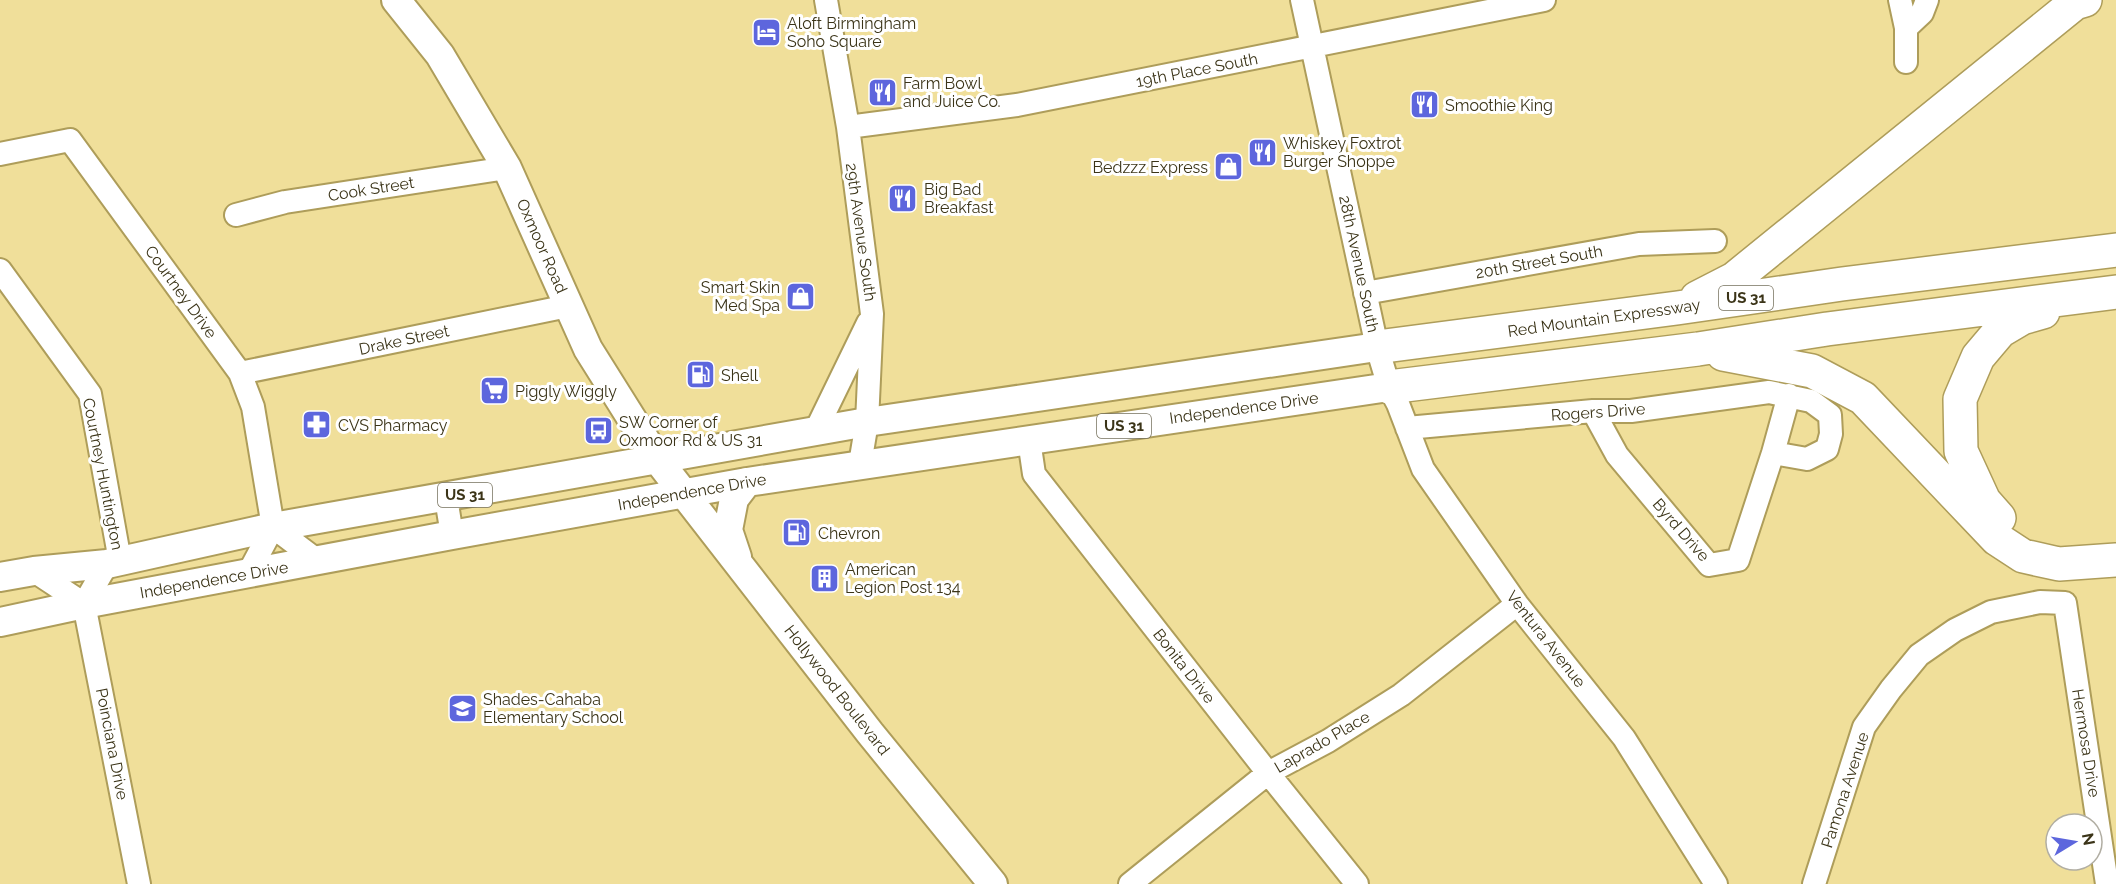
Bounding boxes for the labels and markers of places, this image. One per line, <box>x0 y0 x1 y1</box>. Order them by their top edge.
place label: Aloft Birmingham Soho Square <box>787 14 916 51</box>
hotel icon: Aloft Birmingham Soho Square <box>750 16 782 48</box>
place label: Farm Bowl and Juice Co. <box>903 74 1001 111</box>
restaurant icon: Farm Bowl and Juice Co. <box>866 76 898 108</box>
restaurant icon: Smoothie King <box>1408 89 1440 121</box>
place label: Smoothie King <box>1445 96 1553 115</box>
place label: Whiskey Foxtrot Burger Shoppe <box>1283 134 1402 171</box>
restaurant icon: Whiskey Foxtrot Burger Shoppe <box>1246 136 1278 168</box>
shop icon: Bedzzz Express <box>1213 151 1245 183</box>
place label: Bedzzz Express <box>1092 158 1208 177</box>
place label: Big Bad Breakfast <box>924 180 994 217</box>
restaurant icon: Big Bad Breakfast <box>887 182 919 214</box>
place label: Smart Skin Med Spa <box>701 278 780 315</box>
shop icon: Smart Skin Med Spa <box>785 280 817 312</box>
fuel station icon: Shell <box>684 359 716 391</box>
place label: Shell <box>721 366 759 385</box>
supermarket icon: Piggly Wiggly <box>478 375 510 407</box>
place label: Piggly Wiggly <box>515 382 617 401</box>
pharmacy icon: CVS Pharmacy <box>301 409 333 441</box>
place label: SW Corner of Oxmoor Rd & US 31 <box>619 413 762 450</box>
bus stop icon: SW Corner of Oxmoor Rd & US 31 <box>582 415 614 447</box>
place label: CVS Pharmacy <box>338 416 448 435</box>
fuel station icon: Chevron <box>781 517 813 549</box>
place label: Chevron <box>818 524 880 543</box>
place label: American Legion Post 134 <box>845 560 961 597</box>
building icon: American Legion Post 134 <box>808 562 840 594</box>
place label: Shades-Cahaba Elementary School <box>483 690 624 727</box>
school or university icon: Shades-Cahaba Elementary School <box>446 692 478 724</box>

